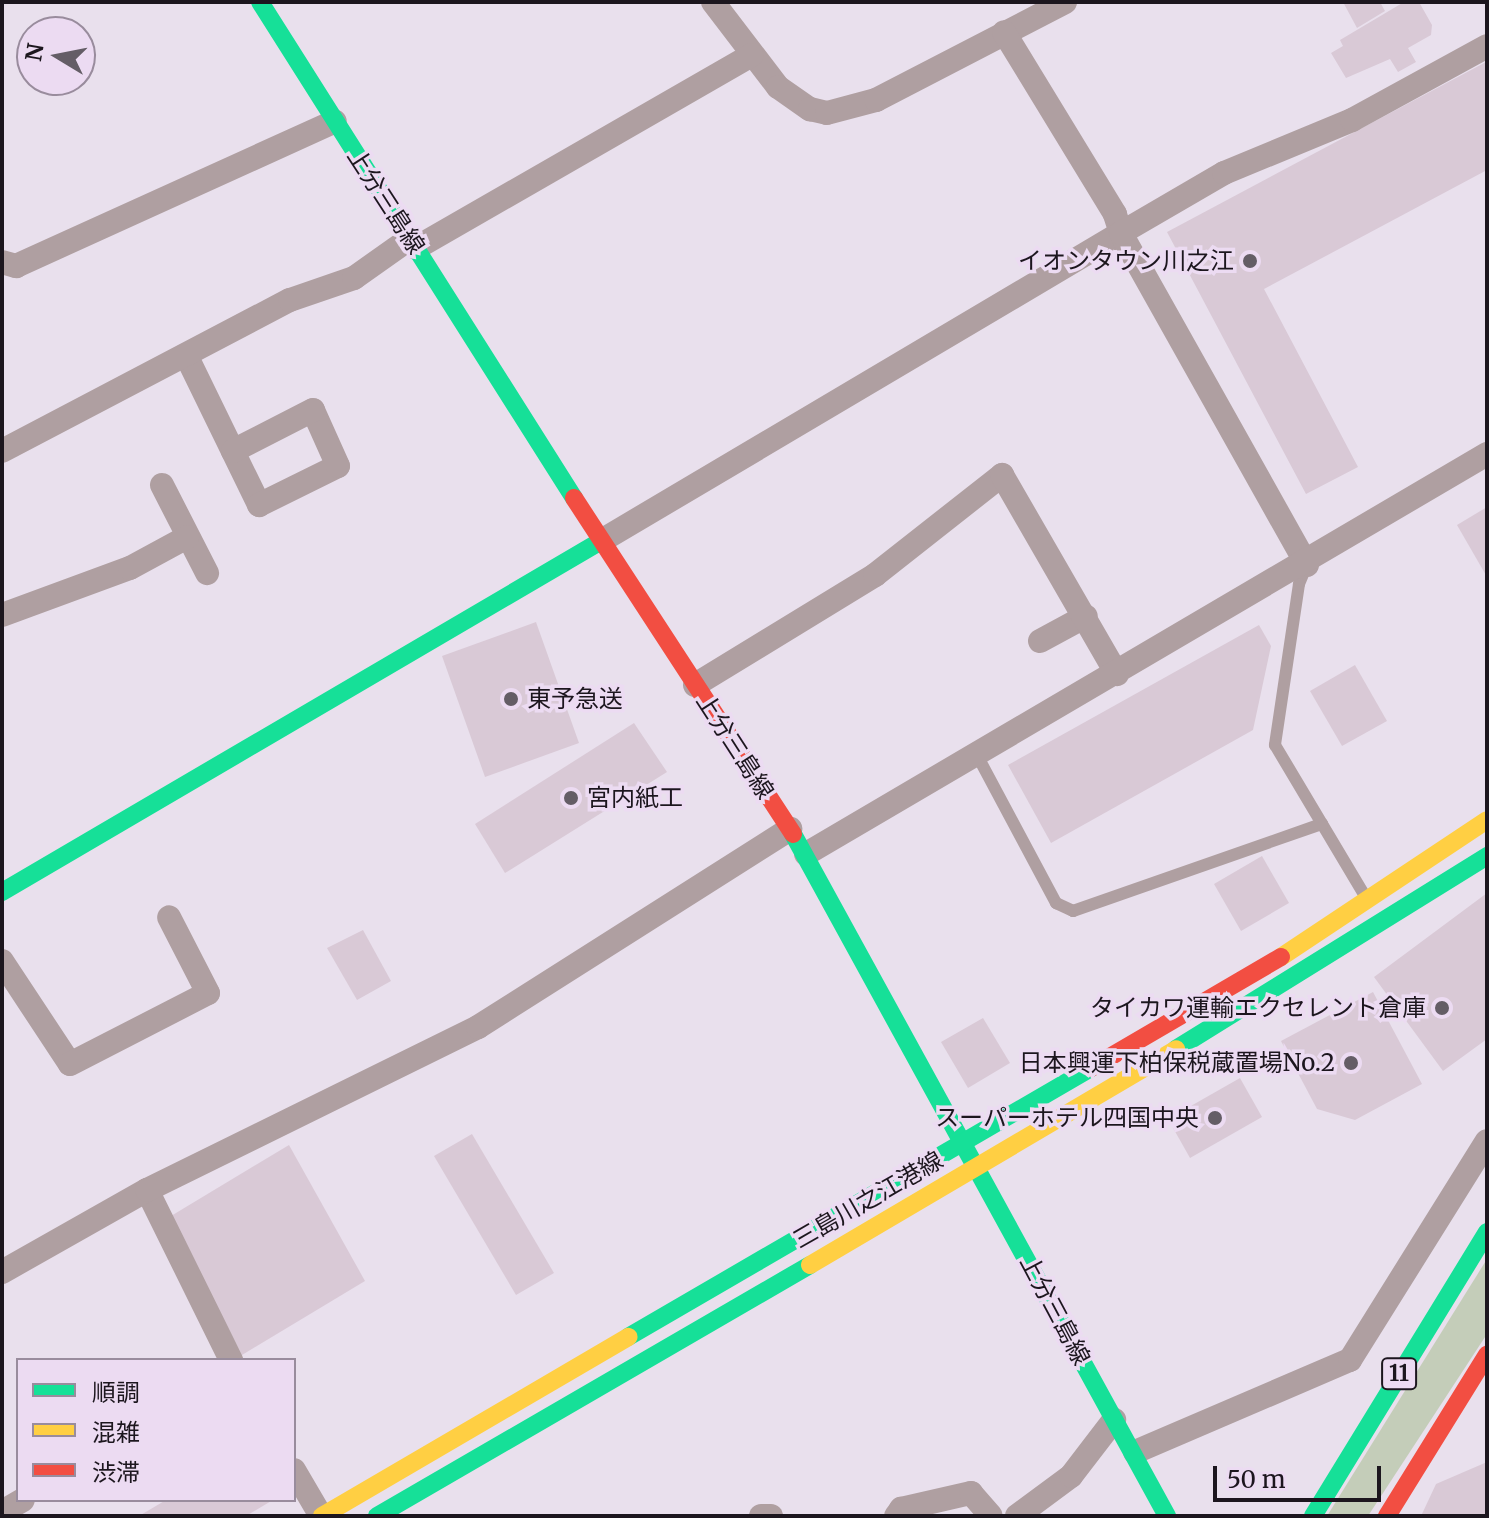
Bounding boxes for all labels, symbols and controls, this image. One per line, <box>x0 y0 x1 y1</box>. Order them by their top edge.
north arrow <box>16 16 96 96</box>
text: N <box>19 41 50 63</box>
street label: 上分三島線 <box>341 143 431 259</box>
place label: イオンタウン川之江 <box>1018 247 1234 275</box>
marker: イオンタウン川之江 <box>1241 252 1259 270</box>
place label: 東予急送 <box>527 685 623 713</box>
street label: 上分三島線 <box>690 688 780 804</box>
marker: 東予急送 <box>502 690 520 708</box>
place label: 宮内紙工 <box>587 784 683 812</box>
marker: 宮内紙工 <box>562 789 580 807</box>
place label: タイカワ運輸エクセレント倉庫 <box>1090 994 1426 1022</box>
marker: タイカワ運輸エクセレント倉庫 <box>1433 999 1451 1017</box>
place label: 日本興運下柏保税蔵置場No.2 <box>1019 1049 1335 1077</box>
marker: 日本興運下柏保税蔵置場No.2 <box>1342 1054 1360 1072</box>
place label: スーパーホテル四国中央 <box>935 1104 1199 1132</box>
marker: スーパーホテル四国中央 <box>1206 1109 1224 1127</box>
street label: 三島川之江港線 <box>788 1146 948 1254</box>
street label: 上分三島線 <box>1014 1250 1096 1370</box>
road number: 11 <box>1381 1356 1417 1392</box>
legend <box>16 1358 296 1502</box>
text: 順調 <box>92 1377 140 1408</box>
text: 混雑 <box>92 1417 140 1448</box>
scale bar <box>1217 1450 1385 1500</box>
text: 渋滞 <box>92 1457 140 1488</box>
text: 50 m <box>1227 1464 1286 1495</box>

